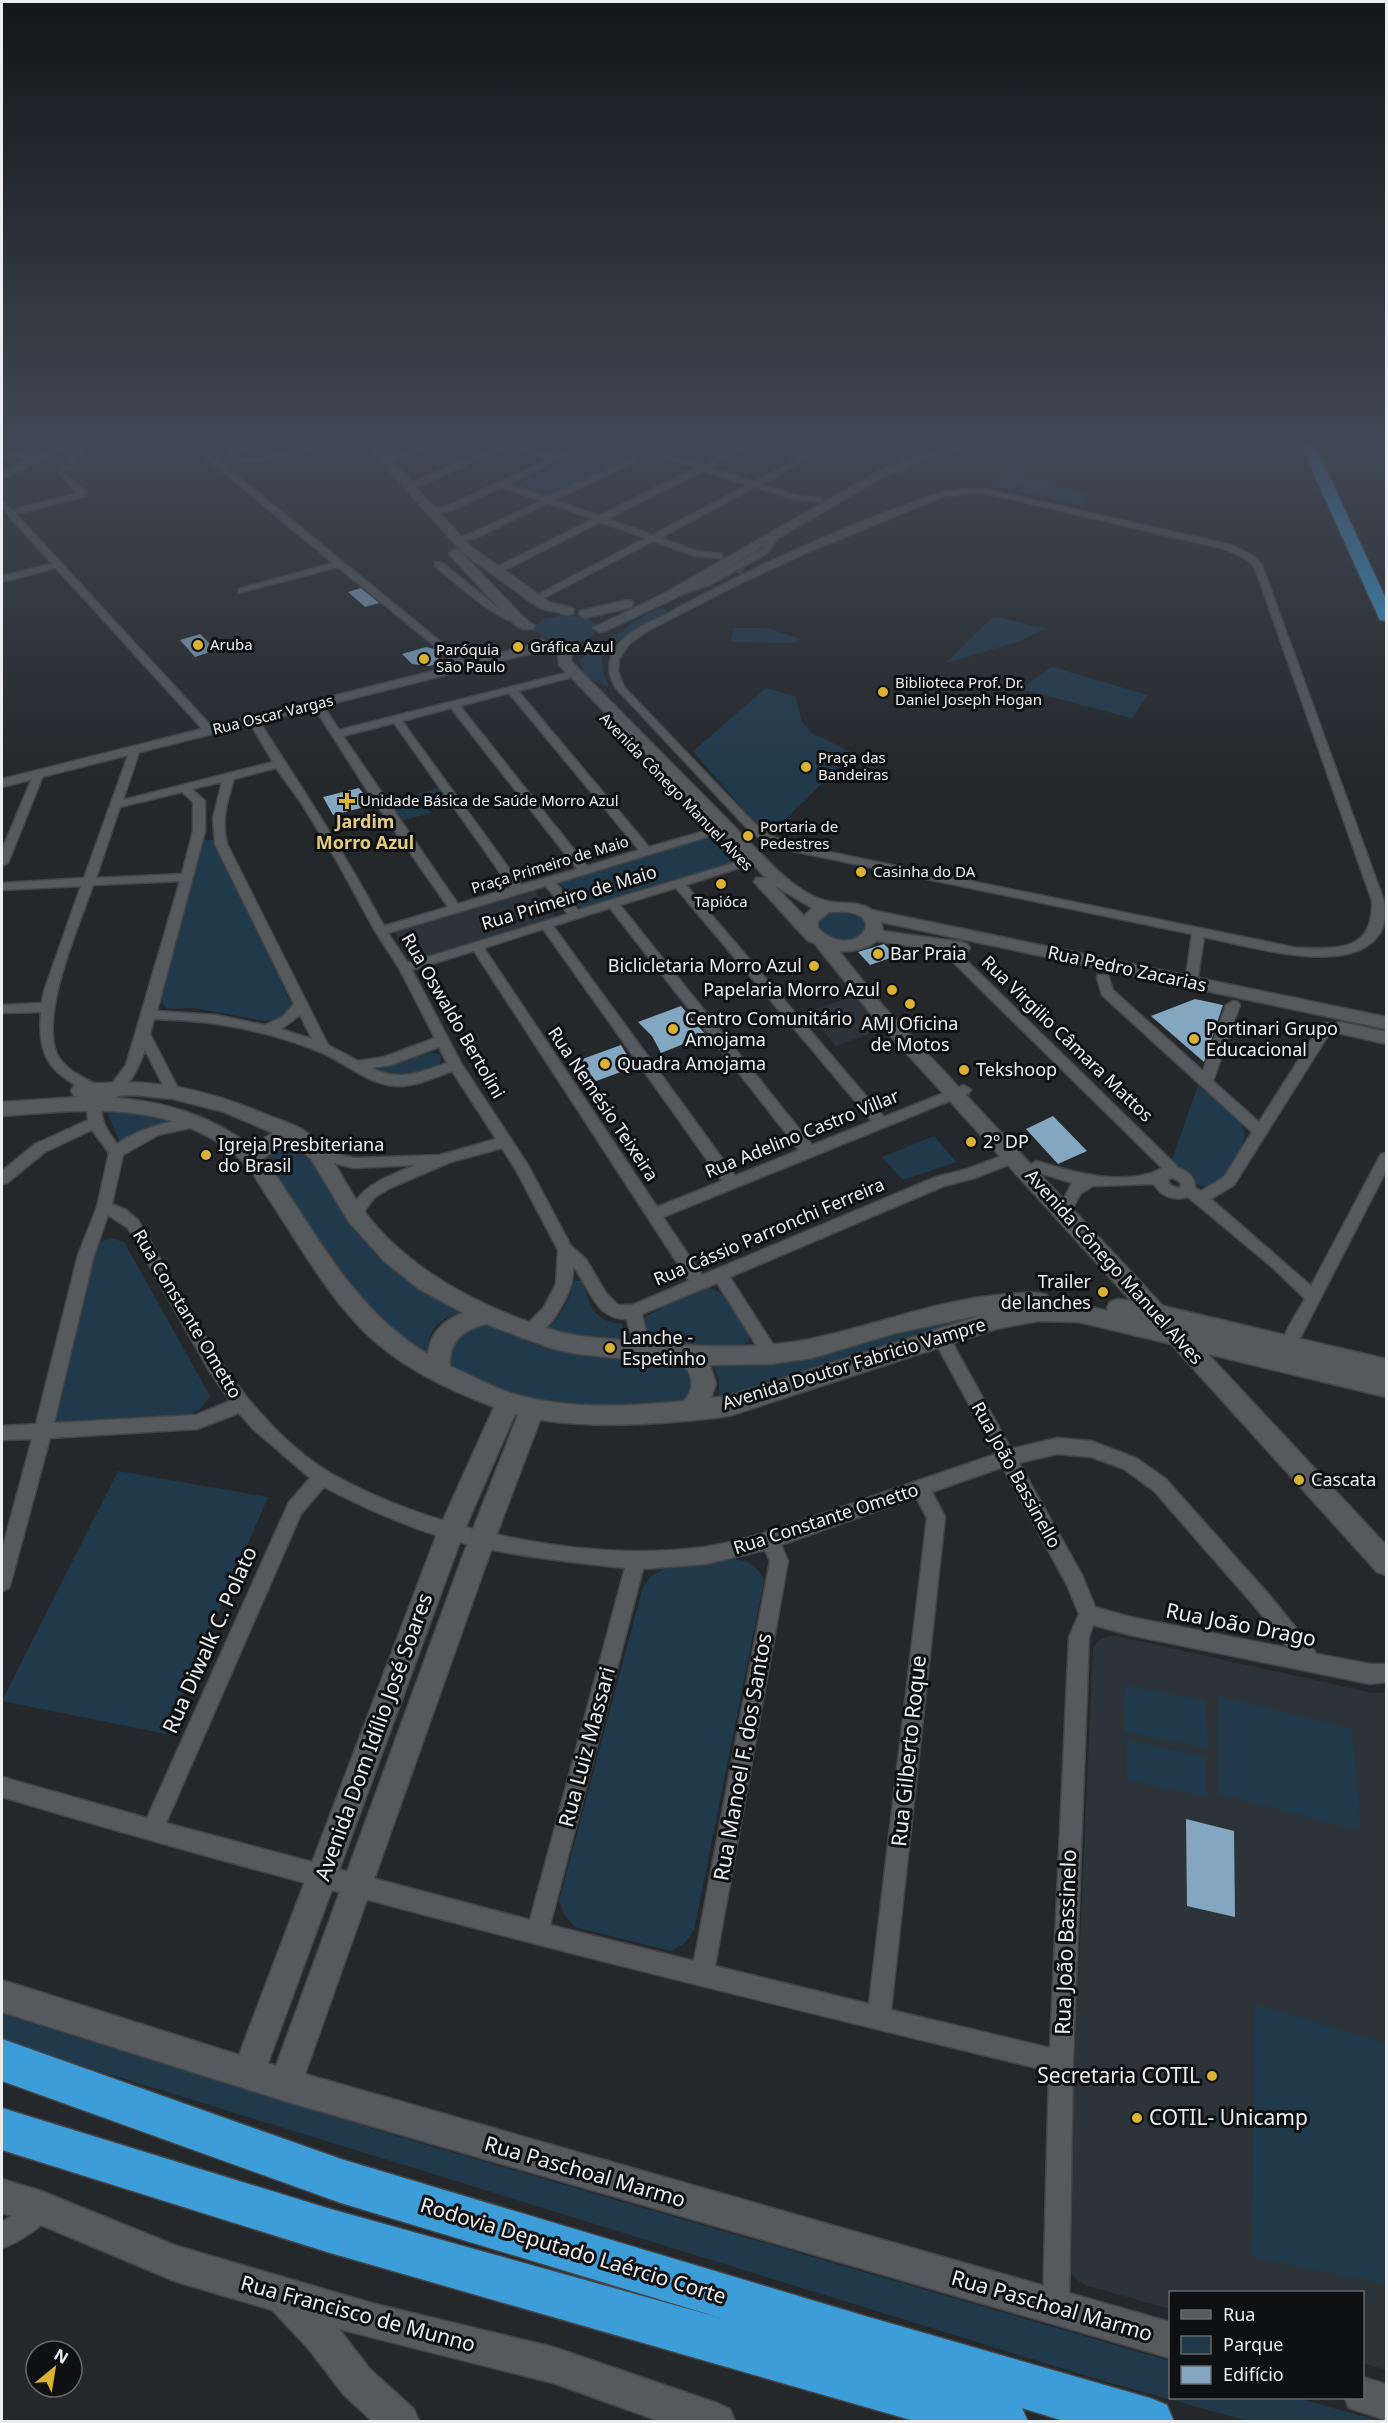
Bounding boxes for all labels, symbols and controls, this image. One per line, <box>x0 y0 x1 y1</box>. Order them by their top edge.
place label: Aruba <box>210 634 253 654</box>
place label: Gráfica Azul <box>530 636 614 656</box>
marker: Aruba <box>191 638 205 652</box>
place label: Paróquia São Paulo <box>436 639 505 676</box>
marker: Gráfica Azul <box>511 640 525 654</box>
marker: Paróquia São Paulo <box>417 652 431 666</box>
place label: Biblioteca Prof. Dr. Daniel Joseph Hogan <box>895 672 1042 709</box>
marker: Biblioteca Prof. Dr. Daniel Joseph Hogan <box>876 685 890 699</box>
street label: Rua Oscar Vargas <box>210 689 335 739</box>
street label: Avenida Cônego Manuel Alves <box>596 708 758 875</box>
place label: Praça das Bandeiras <box>818 747 889 784</box>
marker: Praça das Bandeiras <box>799 760 813 774</box>
place label: Unidade Básica de Saúde Morro Azul <box>360 790 619 810</box>
marker: Unidade Básica de Saúde Morro Azul <box>338 792 356 810</box>
district label: Jardim Morro Azul <box>316 809 414 854</box>
place label: Portaria de Pedestres <box>760 816 838 853</box>
marker: Portaria de Pedestres <box>741 829 755 843</box>
street label: Praça Primeiro de Maio <box>468 831 631 898</box>
street label: Rua Primeiro de Maio <box>478 859 659 935</box>
place label: Casinha do DA <box>873 861 976 881</box>
marker: Casinha do DA <box>854 865 868 879</box>
marker: Tapióca <box>714 877 728 891</box>
place label: Tapióca <box>694 891 748 911</box>
street label: Rua Oswaldo Bertolini <box>397 929 511 1102</box>
street label: Rua Pedro Zacarias <box>1046 939 1209 997</box>
place label: Bar Praia <box>890 941 967 965</box>
marker: Bar Praia <box>871 947 885 961</box>
street label: Rua Virgilio Câmara Mattos <box>977 950 1159 1127</box>
place label: Biclicletaria Morro Azul <box>608 953 802 977</box>
marker: Biclicletaria Morro Azul <box>807 959 821 973</box>
place label: Papelaria Morro Azul <box>703 977 880 1001</box>
marker: Papelaria Morro Azul <box>885 983 899 997</box>
marker: AMJ Oficina de Motos <box>903 997 917 1011</box>
place label: Centro Comunitário Amojama <box>685 1006 852 1051</box>
place label: AMJ Oficina de Motos <box>862 1011 958 1056</box>
place label: Portinari Grupo Educacional <box>1206 1016 1338 1061</box>
street label: Rua Nemésio Teixeira <box>543 1022 665 1185</box>
marker: Centro Comunitário Amojama <box>666 1022 680 1036</box>
marker: Portinari Grupo Educacional <box>1187 1032 1201 1046</box>
place label: Quadra Amojama <box>617 1051 766 1075</box>
marker: Quadra Amojama <box>598 1057 612 1071</box>
place label: Tekshoop <box>976 1057 1057 1081</box>
marker: Tekshoop <box>957 1063 971 1077</box>
street label: Rua Adelino Castro Villar <box>701 1083 903 1183</box>
place label: 2º DP <box>983 1129 1029 1153</box>
place label: Igreja Presbiteriana do Brasil <box>218 1132 384 1177</box>
marker: 2º DP <box>964 1135 978 1149</box>
marker: Igreja Presbiteriana do Brasil <box>199 1148 213 1162</box>
street label: Avenida Cônego Manuel Alves <box>1021 1164 1209 1369</box>
street label: Rua Cássio Parronchi Ferreira <box>649 1171 888 1291</box>
street label: Rua Constante Ometto <box>128 1225 248 1402</box>
place label: Trailer de lanches <box>1001 1269 1092 1314</box>
marker: Trailer de lanches <box>1096 1285 1110 1299</box>
street label: Avenida Doutor Fabricio Vampre <box>719 1311 988 1415</box>
place label: Lanche - Espetinho <box>622 1325 706 1370</box>
marker: Lanche - Espetinho <box>603 1341 617 1355</box>
street label: Rua João Bassinello <box>967 1397 1067 1552</box>
place label: Cascata <box>1311 1467 1376 1491</box>
marker: Cascata <box>1292 1473 1306 1487</box>
street label: Rua Constante Ometto <box>730 1477 921 1559</box>
street label: Rua Diwalk C. Polato <box>155 1542 263 1737</box>
street label: Avenida Dom Idílio José Soares <box>308 1589 438 1884</box>
street label: Rua João Drago <box>1164 1596 1319 1652</box>
street label: Rua Manoel F. dos Santos <box>706 1631 778 1883</box>
street label: Rua Gilberto Roque <box>884 1654 932 1848</box>
street label: Rua Luiz Massari <box>551 1664 621 1830</box>
street label: Rua João Bassinelo <box>1048 1849 1082 2035</box>
place label: Secretaria COTIL <box>1037 2061 1200 2089</box>
marker: Secretaria COTIL <box>1205 2069 1219 2083</box>
place label: COTIL- Unicamp <box>1149 2103 1308 2131</box>
marker: COTIL- Unicamp <box>1130 2111 1144 2125</box>
street label: Rua Paschoal Marmo <box>481 2129 689 2213</box>
street label: Rodovia Deputado Laércio Corte <box>417 2190 730 2310</box>
street label: Rua Paschoal Marmo <box>948 2263 1156 2347</box>
street label: Rua Francisco de Munno <box>238 2268 479 2358</box>
legend <box>1169 2291 1364 2399</box>
text: Rua <box>1223 2302 1255 2326</box>
text: Parque <box>1223 2332 1283 2356</box>
north arrow <box>24 2339 84 2399</box>
text: N <box>50 2343 73 2369</box>
text: Edifício <box>1223 2362 1284 2386</box>

